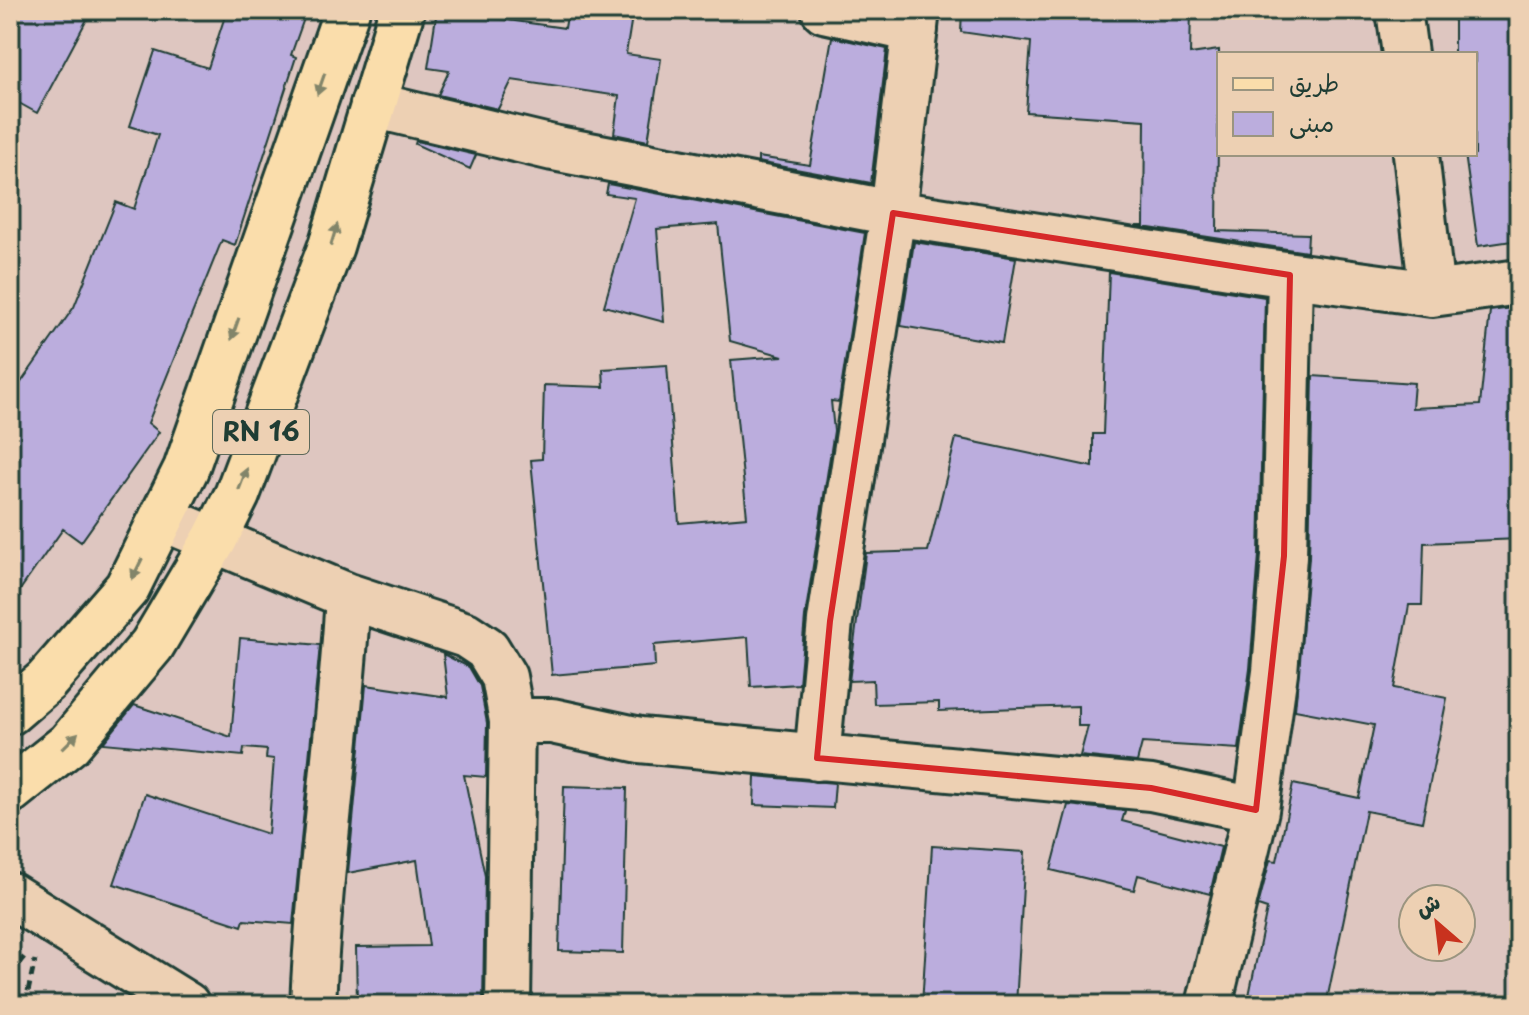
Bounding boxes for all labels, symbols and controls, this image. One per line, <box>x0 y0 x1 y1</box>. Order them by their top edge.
legend <box>1217 52 1477 156</box>
text: طريق <box>1289 64 1339 100</box>
one-way arrow <box>315 72 327 96</box>
text: مبنى <box>1289 104 1334 140</box>
one-way arrow <box>328 223 340 247</box>
one-way arrow <box>229 317 241 341</box>
road number: RN 16 <box>213 410 309 454</box>
one-way arrow <box>237 467 250 491</box>
one-way arrow <box>130 557 144 581</box>
one-way arrow <box>60 732 79 751</box>
north arrow <box>1397 883 1477 963</box>
text: ش <box>1408 884 1445 924</box>

